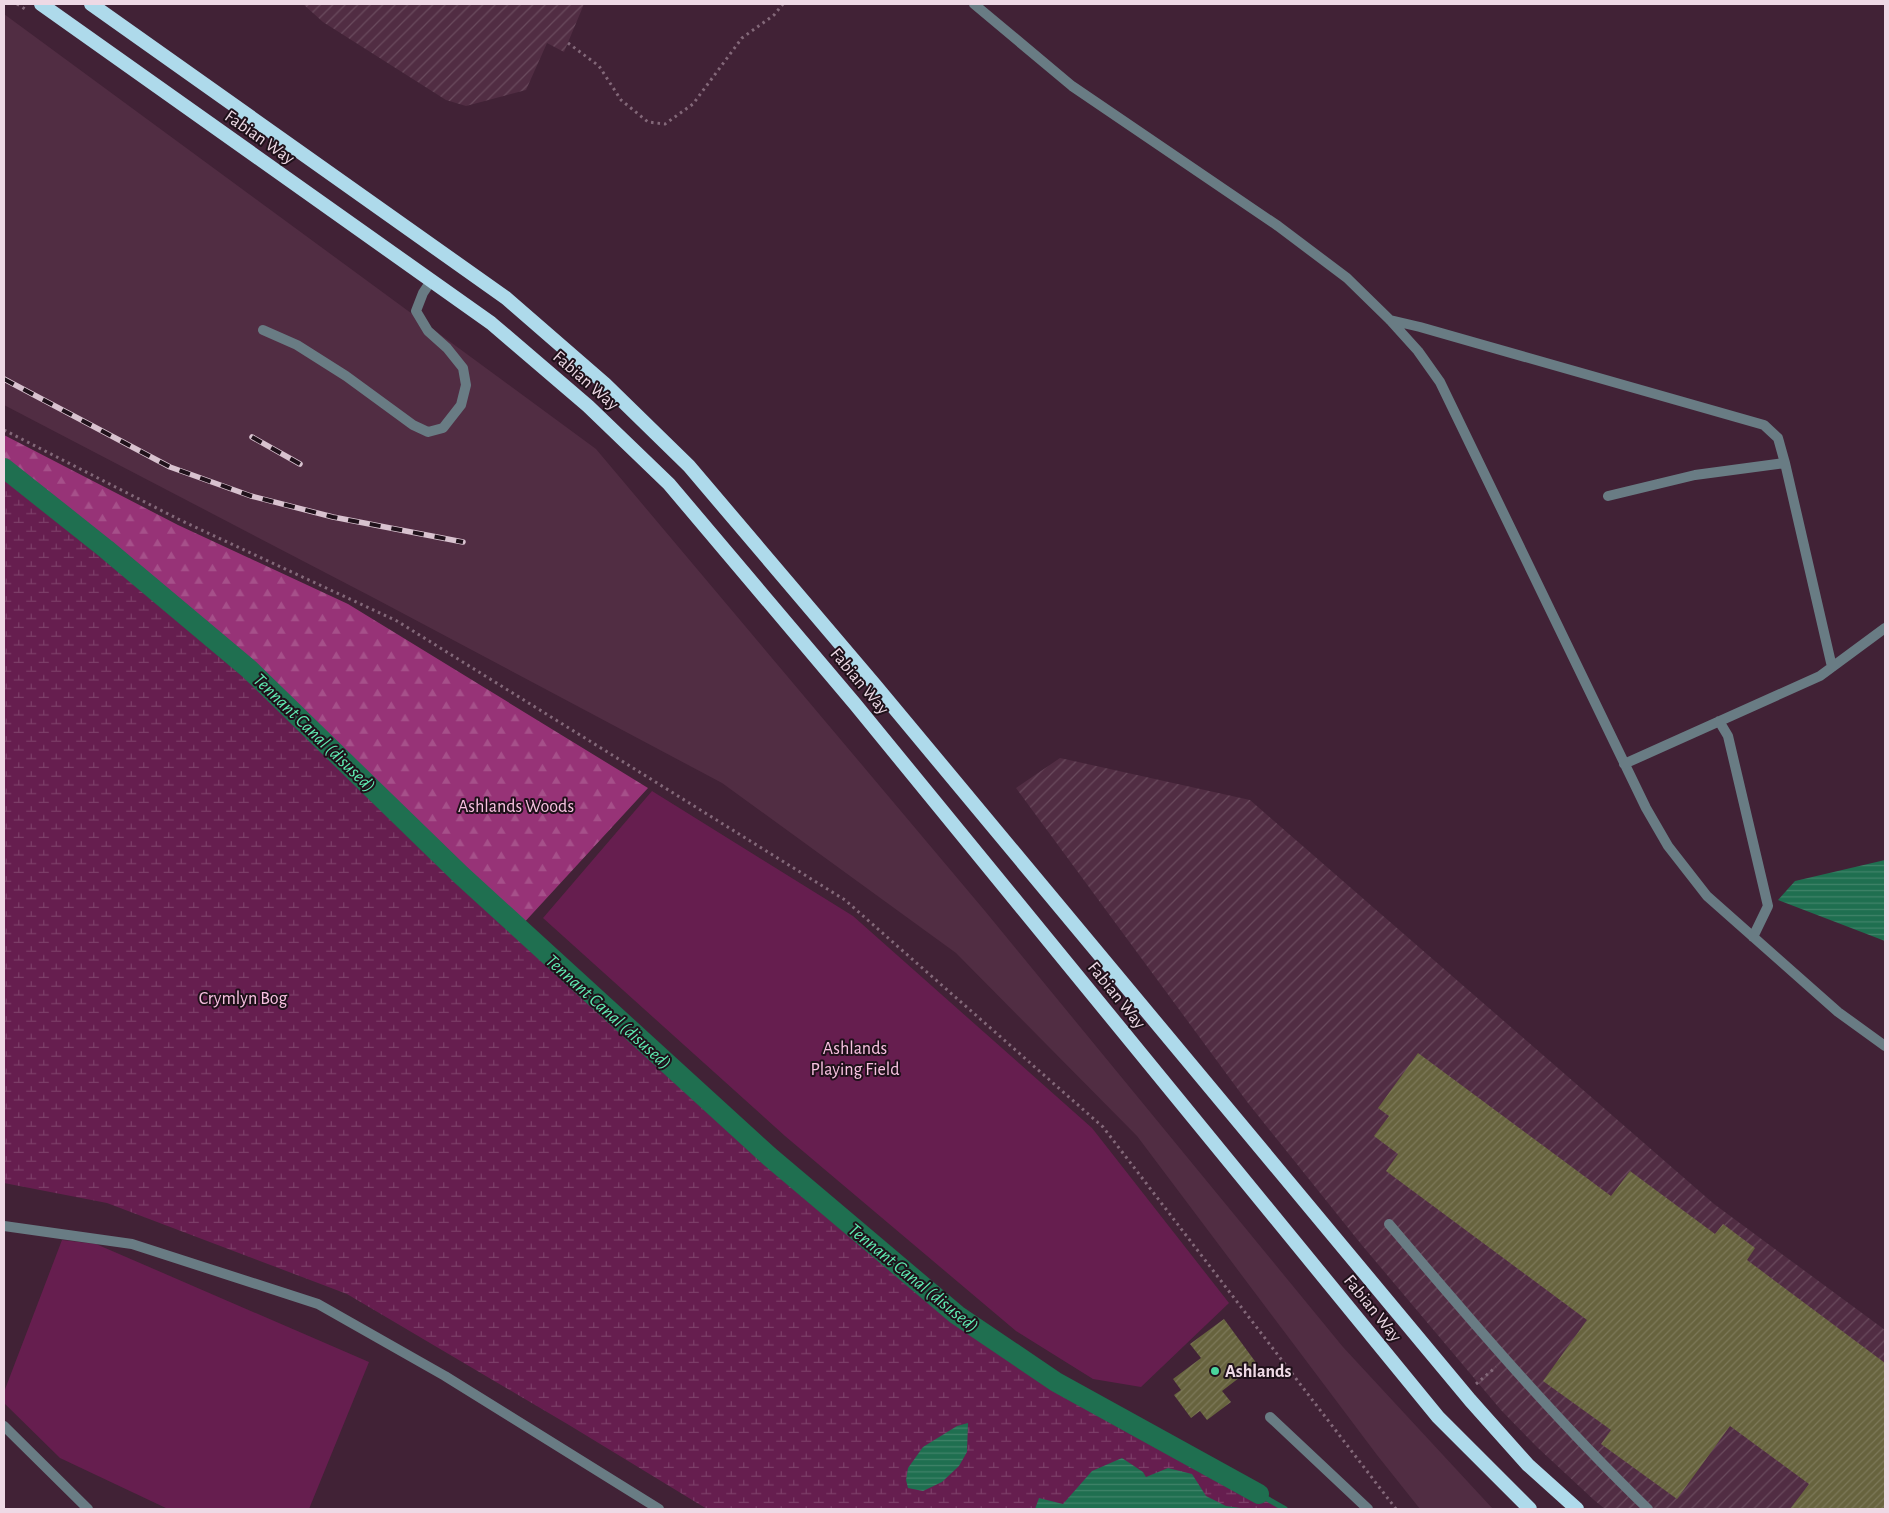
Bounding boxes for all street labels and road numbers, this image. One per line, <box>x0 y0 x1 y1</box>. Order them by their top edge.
street label: Fabian Way <box>221 107 298 168</box>
street label: Fabian Way <box>549 348 622 414</box>
street label: Fabian Way <box>826 645 892 718</box>
street label: Fabian Way <box>1084 959 1149 1033</box>
street label: Fabian Way <box>1340 1272 1405 1346</box>

